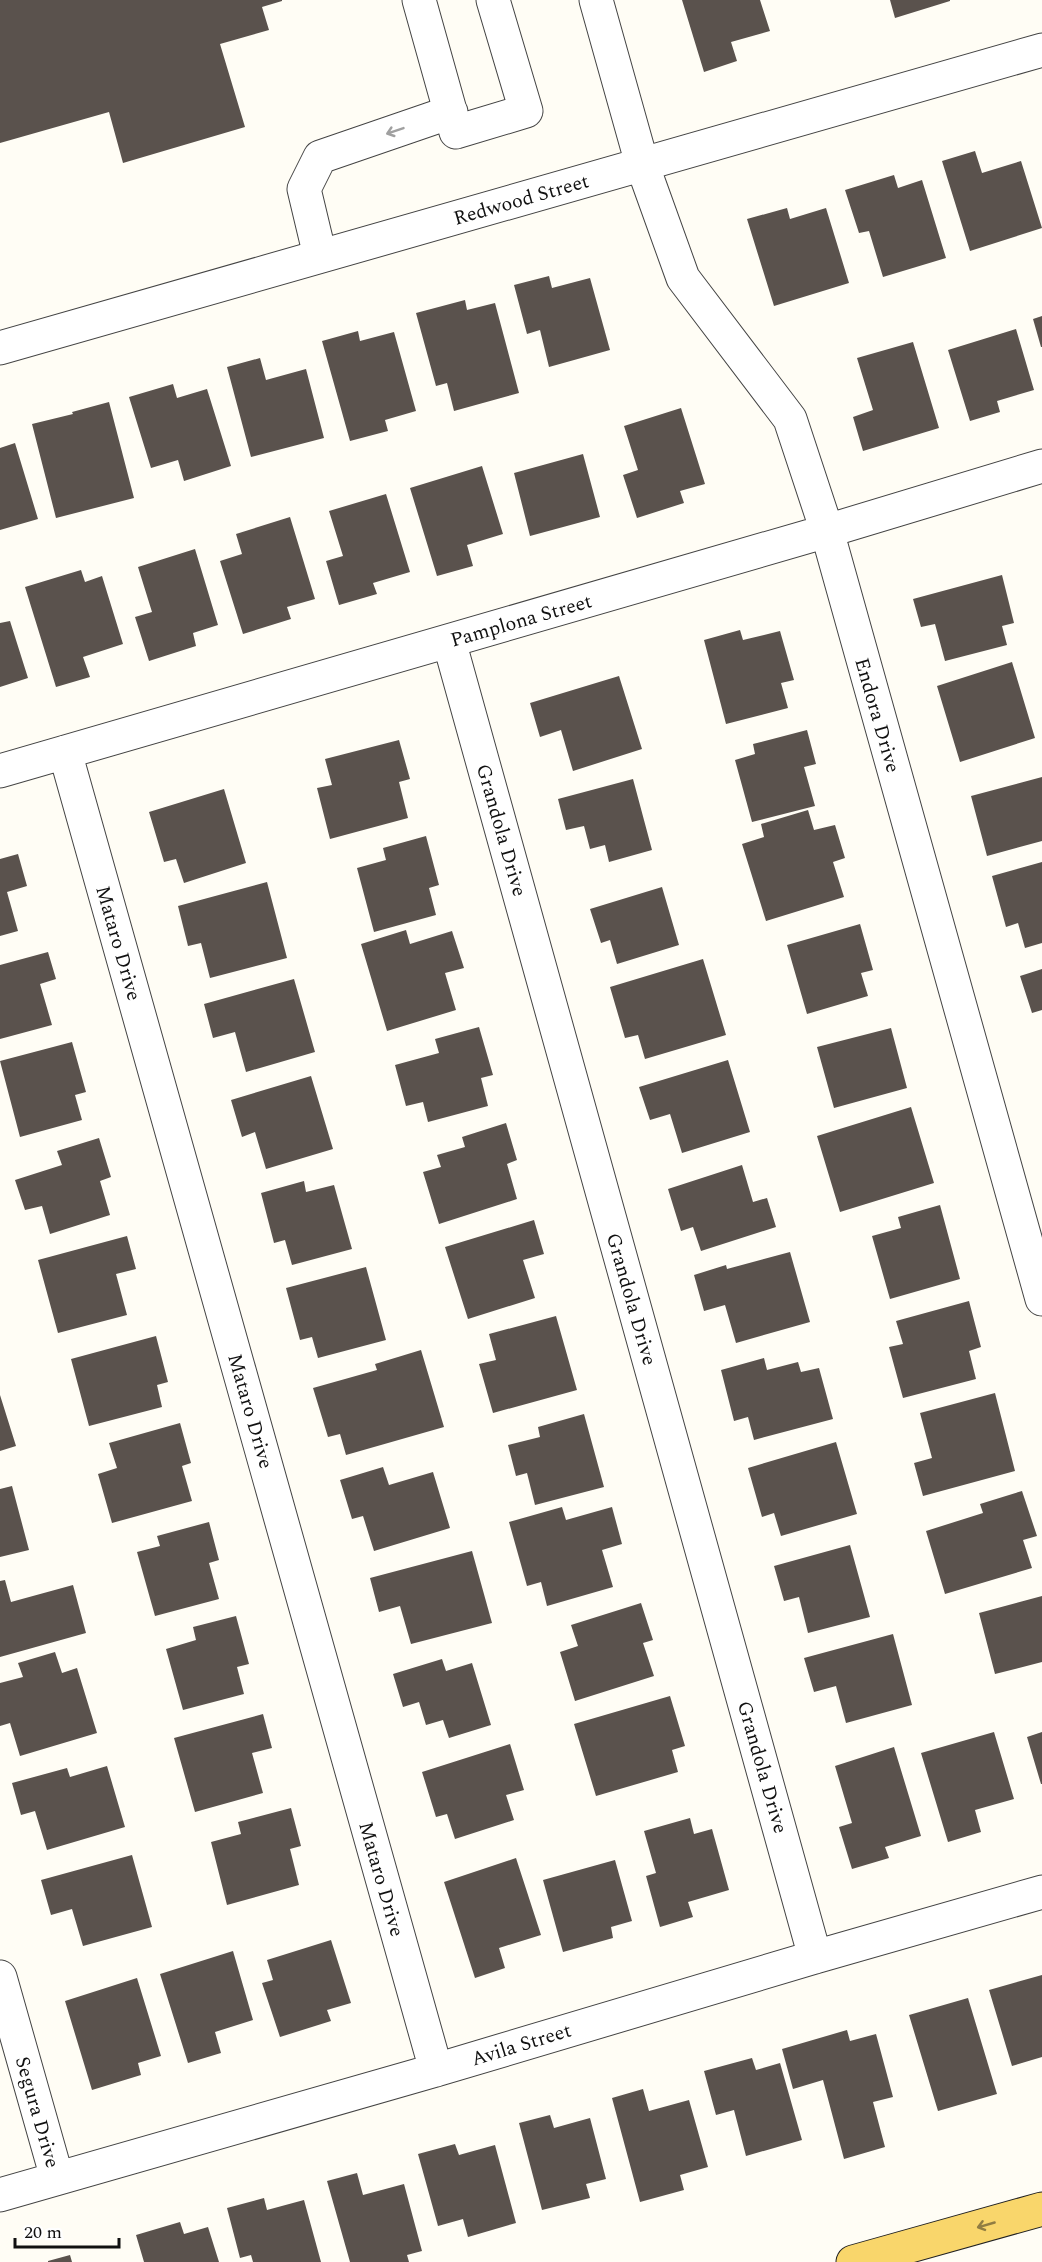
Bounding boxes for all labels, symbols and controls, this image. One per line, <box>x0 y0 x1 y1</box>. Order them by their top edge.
one-way arrow <box>386 127 405 138</box>
street label: Redwood Street <box>450 166 593 234</box>
street label: Pamplona Street <box>447 586 596 656</box>
street label: Endora Drive <box>846 654 908 776</box>
street label: Grandola Drive <box>468 761 534 900</box>
street label: Mataro Drive <box>87 882 149 1004</box>
street label: Grandola Drive <box>598 1230 664 1369</box>
street label: Mataro Drive <box>219 1350 281 1472</box>
street label: Grandola Drive <box>729 1698 795 1837</box>
street label: Mataro Drive <box>350 1818 412 1940</box>
street label: Avila Street <box>468 2016 575 2074</box>
street label: Segura Drive <box>7 2053 67 2172</box>
scale bar <box>15 2211 118 2249</box>
text: 20 m <box>24 2219 62 2246</box>
one-way arrow <box>977 2219 996 2231</box>

